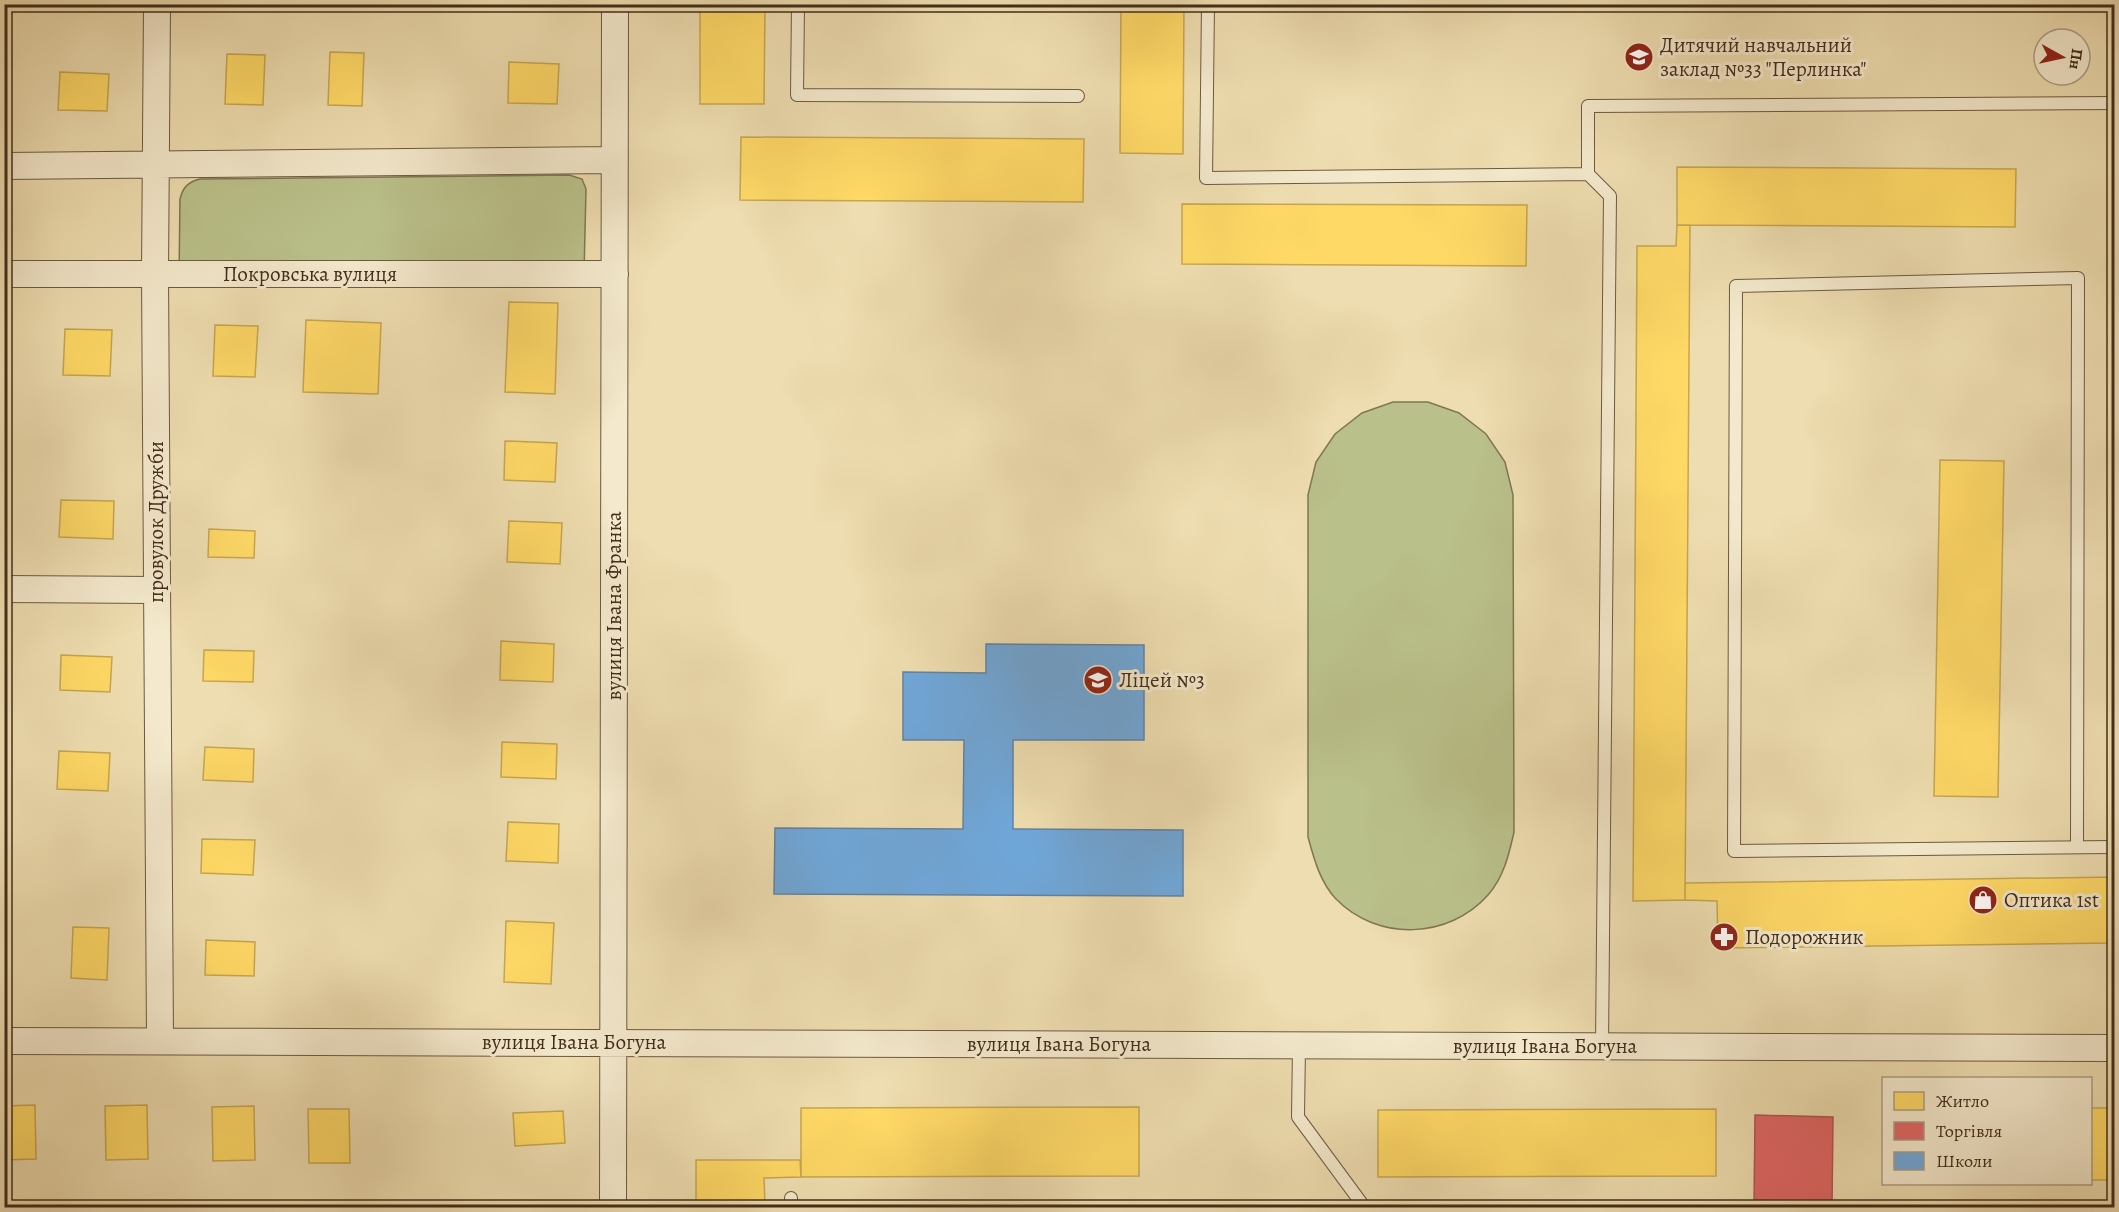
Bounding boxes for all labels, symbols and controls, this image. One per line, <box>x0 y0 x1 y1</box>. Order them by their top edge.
north arrow <box>2032 27 2092 87</box>
place label: Дитячий навчальний заклад №33 "Перлинка" <box>1660 31 1866 83</box>
school or university icon: Дитячий навчальний заклад №33 "Перлинка" <box>1623 41 1655 73</box>
text: Пн <box>2064 47 2088 71</box>
street label: Покровська вулиця <box>223 260 397 288</box>
street label: провулок Дружби <box>142 441 170 603</box>
street label: вулиця Івана Франка <box>600 511 628 701</box>
school or university icon: Ліцей №3 <box>1082 664 1114 696</box>
place label: Ліцей №3 <box>1119 666 1205 694</box>
shop icon: Оптика 1st <box>1967 884 1999 916</box>
place label: Оптика 1st <box>2004 886 2099 914</box>
pharmacy icon: Подорожник <box>1708 921 1740 953</box>
place label: Подорожник <box>1745 923 1864 951</box>
street label: вулиця Івана Богуна <box>482 1028 667 1056</box>
street label: вулиця Івана Богуна <box>967 1030 1152 1058</box>
street label: вулиця Івана Богуна <box>1453 1032 1638 1060</box>
legend <box>1882 1077 2092 1185</box>
text: Житло <box>1936 1089 1989 1113</box>
text: Торгівля <box>1936 1119 2002 1143</box>
text: Школи <box>1936 1149 1993 1173</box>

